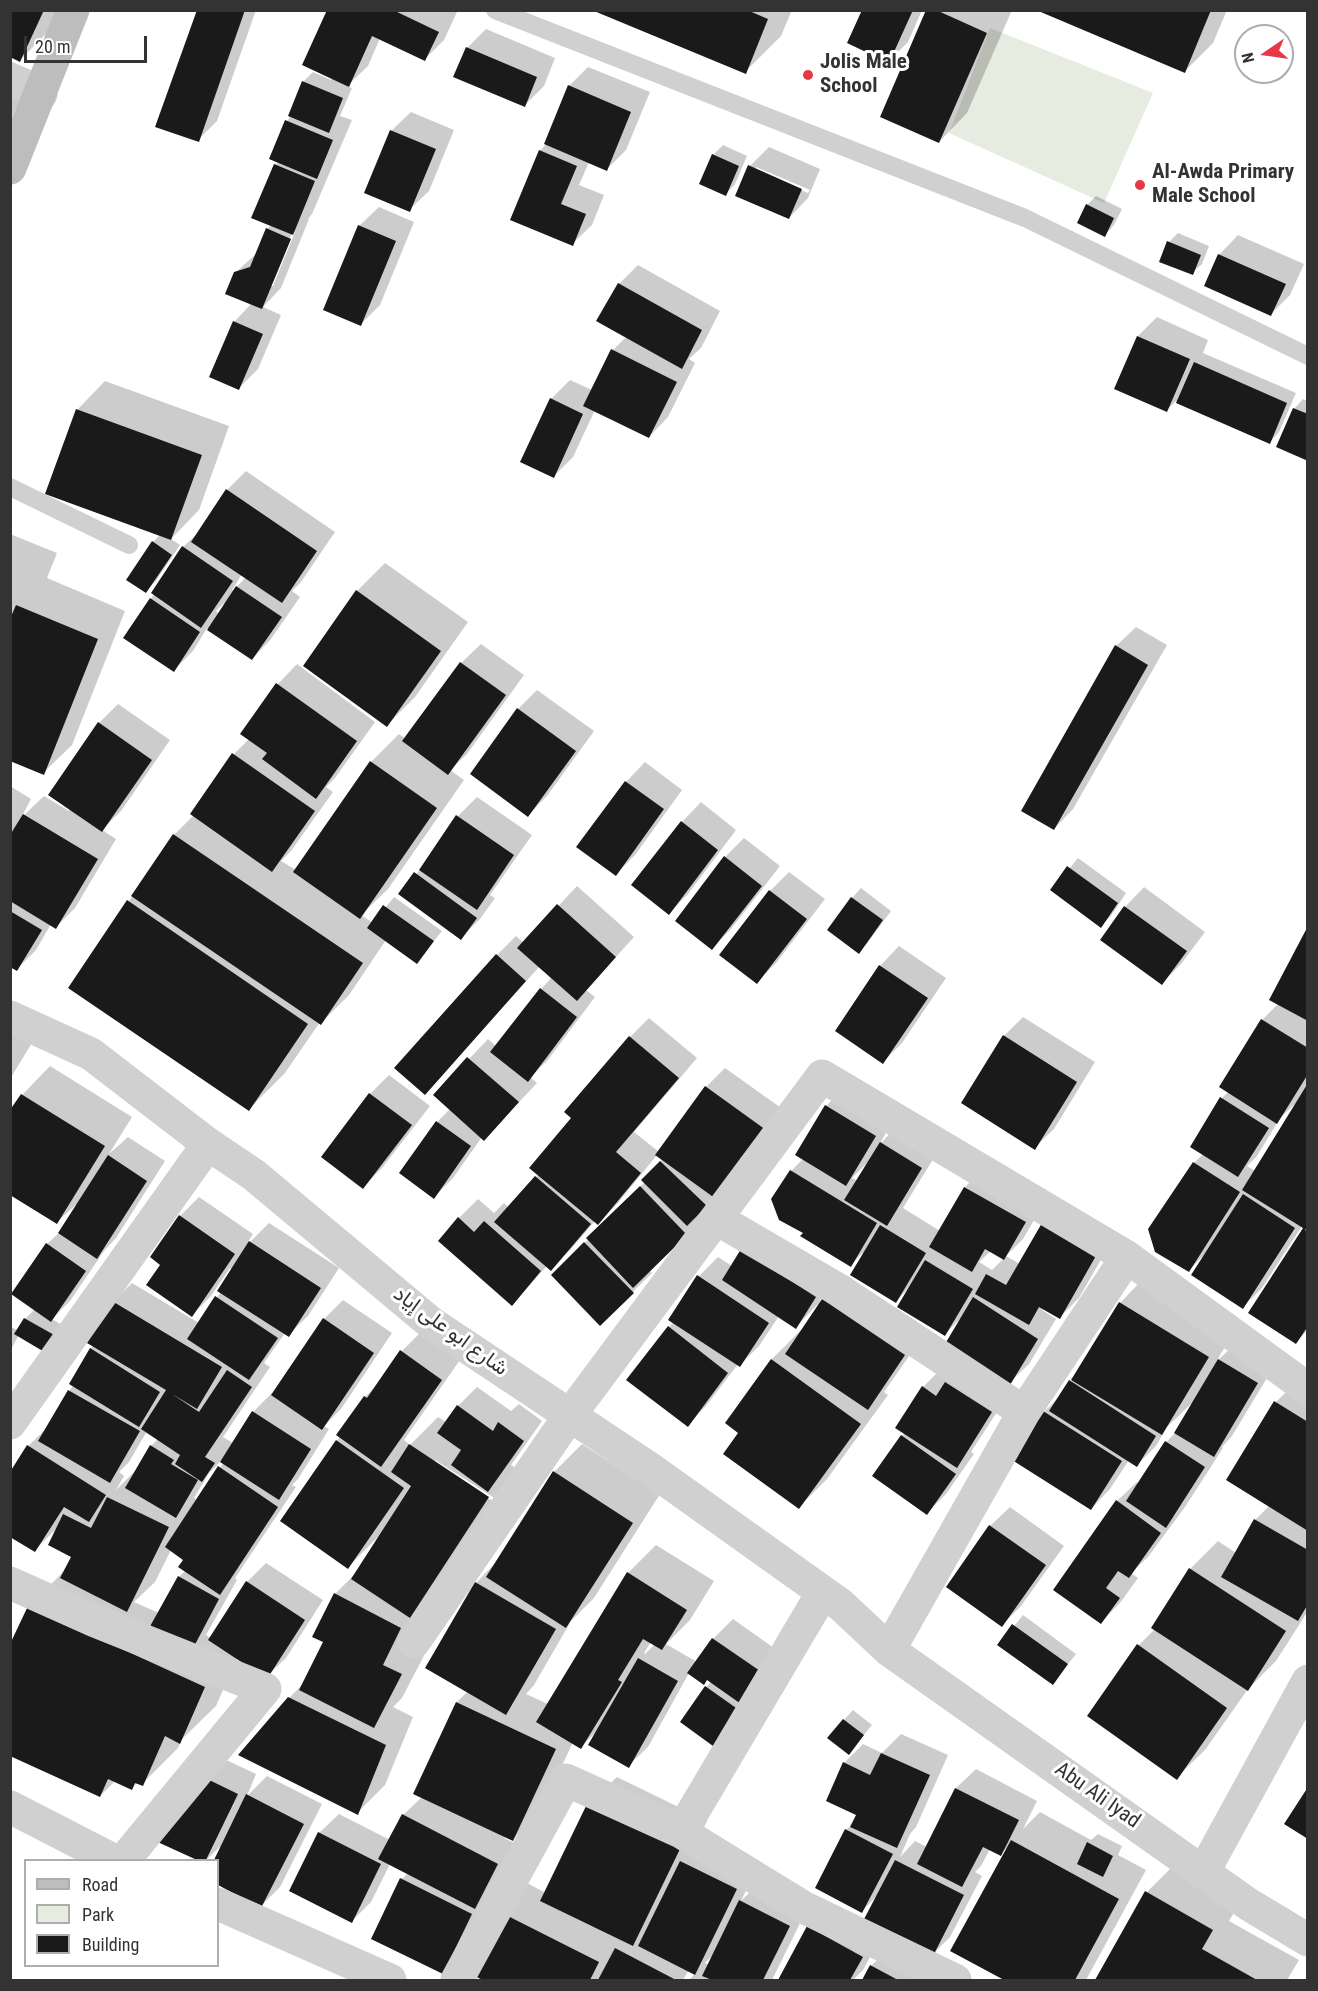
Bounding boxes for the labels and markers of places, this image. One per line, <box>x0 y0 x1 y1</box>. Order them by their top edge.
place label: Jolis Male School <box>820 50 907 100</box>
marker: Jolis Male School <box>801 68 815 82</box>
place label: Al-Awda Primary Male School <box>1152 160 1294 210</box>
marker: Al-Awda Primary Male School <box>1133 178 1147 192</box>

